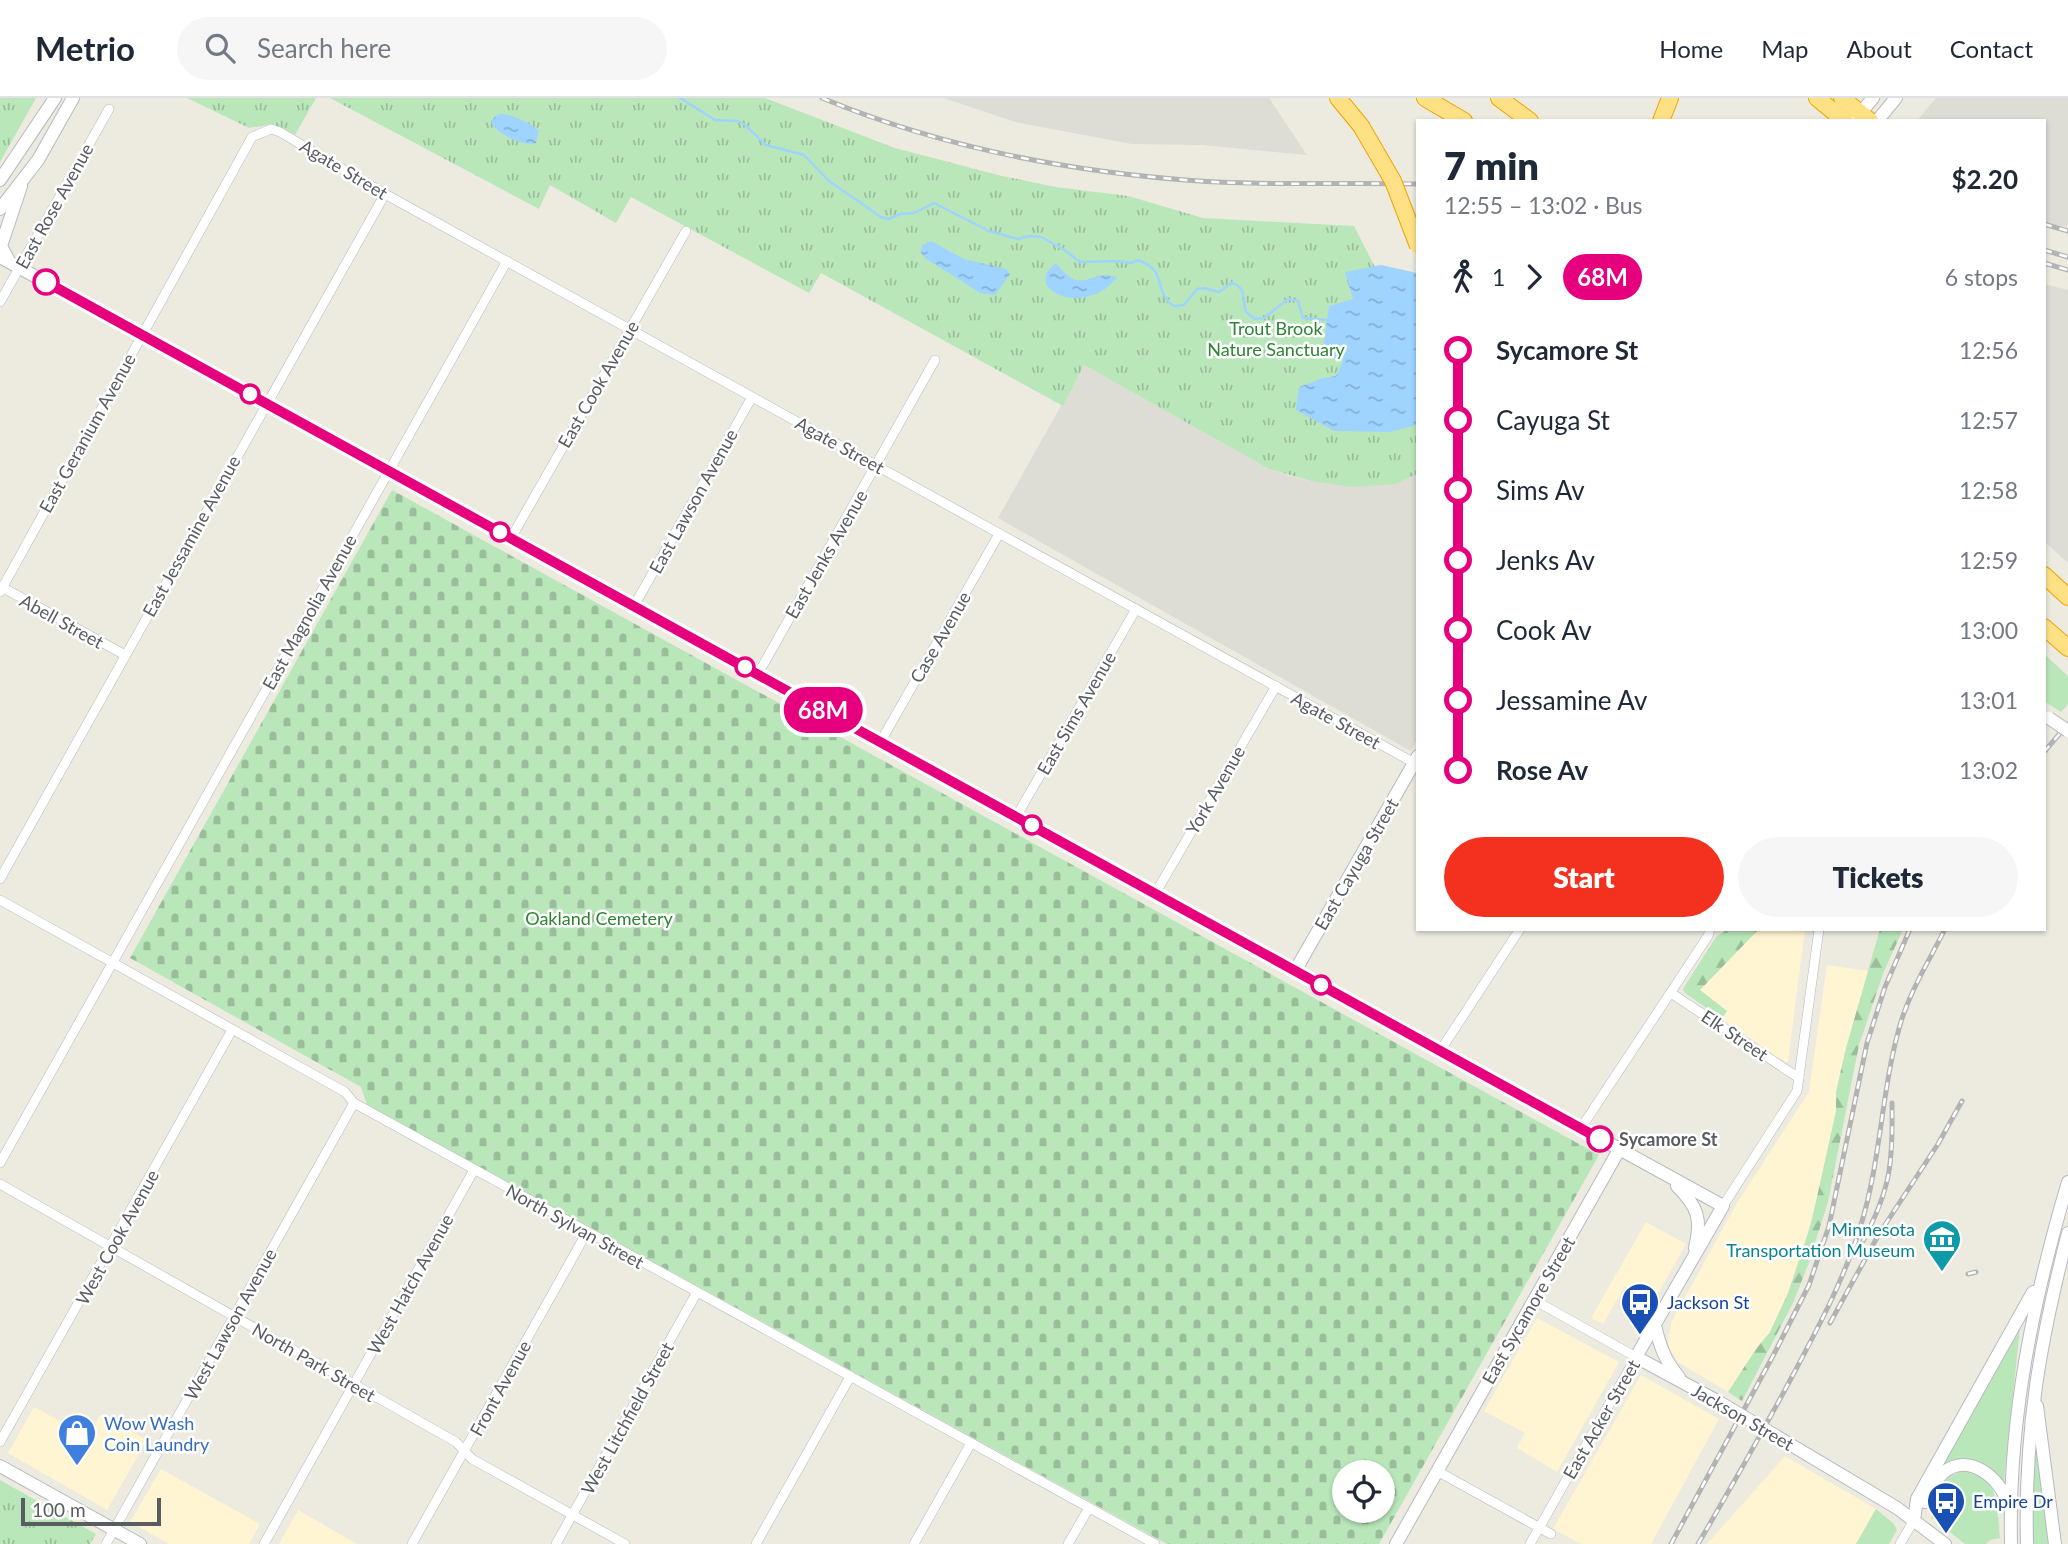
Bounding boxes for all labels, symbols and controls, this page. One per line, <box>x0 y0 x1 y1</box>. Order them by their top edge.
search box <box>177 17 667 80</box>
text: Metrio <box>35 28 135 68</box>
icon: search <box>201 29 239 67</box>
text: Search here <box>257 32 391 64</box>
text: Home <box>1659 34 1723 63</box>
text: Map <box>1761 34 1809 63</box>
text: About <box>1847 34 1912 63</box>
text: Contact <box>1950 34 2033 63</box>
street label: Agate Street <box>296 134 392 204</box>
street label: East Rose Avenue <box>10 139 98 273</box>
text: 7 min <box>1444 142 1539 188</box>
text: $2.20 <box>1952 163 2018 195</box>
text: 12:55 – 13:02 · Bus <box>1444 191 1643 219</box>
icon: walk <box>1444 258 1482 296</box>
icon: forward <box>1515 258 1553 296</box>
text: 68M <box>1577 262 1628 291</box>
text: 1 <box>1492 263 1505 291</box>
text: 6 stops <box>1945 263 2018 291</box>
unlabelled marker <box>33 269 59 295</box>
street label: East Cook Avenue <box>553 317 643 451</box>
park label: Trout Brook Nature Sanctuary <box>1207 317 1346 360</box>
text: Sycamore St <box>1496 334 1638 366</box>
text: 12:56 <box>1959 336 2018 364</box>
street label: East Geranium Avenue <box>34 349 140 517</box>
unlabelled marker <box>240 384 260 404</box>
text: Cayuga St <box>1496 404 1610 436</box>
text: 12:57 <box>1959 406 2018 434</box>
street label: Agate Street <box>792 412 889 479</box>
street label: East Lawson Avenue <box>644 425 742 577</box>
street label: East Jessamine Avenue <box>137 451 245 621</box>
text: Sims Av <box>1496 474 1585 506</box>
text: 12:58 <box>1959 476 2018 504</box>
street label: East Jenks Avenue <box>780 486 872 622</box>
unlabelled marker <box>490 522 510 542</box>
street label: East Magnolia Avenue <box>257 530 361 694</box>
text: Jenks Av <box>1496 544 1595 576</box>
text: 12:59 <box>1959 546 2018 574</box>
street label: Case Avenue <box>905 587 975 687</box>
street label: Abell Street <box>16 589 108 653</box>
text: Cook Av <box>1496 614 1592 646</box>
text: 13:00 <box>1959 616 2018 644</box>
street label: East Sims Avenue <box>1032 648 1120 778</box>
unlabelled marker <box>735 657 755 677</box>
text: Jessamine Av <box>1496 684 1647 716</box>
text: 13:01 <box>1959 686 2018 714</box>
line badge: 68M <box>783 687 863 733</box>
street label: Agate Street <box>1288 687 1385 754</box>
text: 68M <box>798 695 848 724</box>
street label: York Avenue <box>1181 742 1249 838</box>
text: Rose Av <box>1496 754 1588 786</box>
text: 13:02 <box>1959 756 2018 784</box>
street label: East Cayuga Street <box>1309 794 1403 934</box>
unlabelled marker <box>1022 815 1042 835</box>
button: Start <box>1444 837 1724 917</box>
button: Tickets <box>1738 837 2018 917</box>
park label: Oakland Cemetery <box>525 907 673 929</box>
unlabelled marker <box>1311 975 1331 995</box>
street label: Elk Street <box>1697 1005 1773 1066</box>
marker: Sycamore St <box>1587 1126 1613 1152</box>
place label: Sycamore St <box>1619 1128 1718 1150</box>
street label: West Cook Avenue <box>71 1166 163 1308</box>
street label: North Sylvan Street <box>502 1179 648 1273</box>
street label: West Hatch Avenue <box>362 1210 458 1358</box>
place label: Minnesota Transportation Museum <box>1726 1218 1915 1261</box>
museum icon: Minnesota Transportation Museum <box>1921 1218 1963 1273</box>
street label: East Sycamore Street <box>1477 1232 1579 1388</box>
street label: West Lawson Avenue <box>179 1244 281 1404</box>
bus stop icon: Jackson St <box>1619 1281 1661 1336</box>
place label: Jackson St <box>1667 1291 1750 1313</box>
street label: North Park Street <box>249 1318 380 1406</box>
street label: Front Avenue <box>465 1336 535 1440</box>
street label: West Litchfield Street <box>576 1338 678 1498</box>
street label: East Acker Street <box>1558 1355 1644 1483</box>
street label: Jackson Street <box>1688 1379 1798 1455</box>
shop icon: Wow Wash Coin Laundry <box>56 1412 98 1467</box>
place label: Wow Wash Coin Laundry <box>104 1412 210 1455</box>
map controls <box>1332 1460 1395 1523</box>
button: locate <box>1332 1460 1395 1523</box>
bus stop icon: Empire Dr <box>1925 1480 1967 1535</box>
place label: Empire Dr <box>1973 1490 2053 1512</box>
scale bar <box>21 1495 161 1527</box>
text: 100 m <box>32 1498 86 1521</box>

